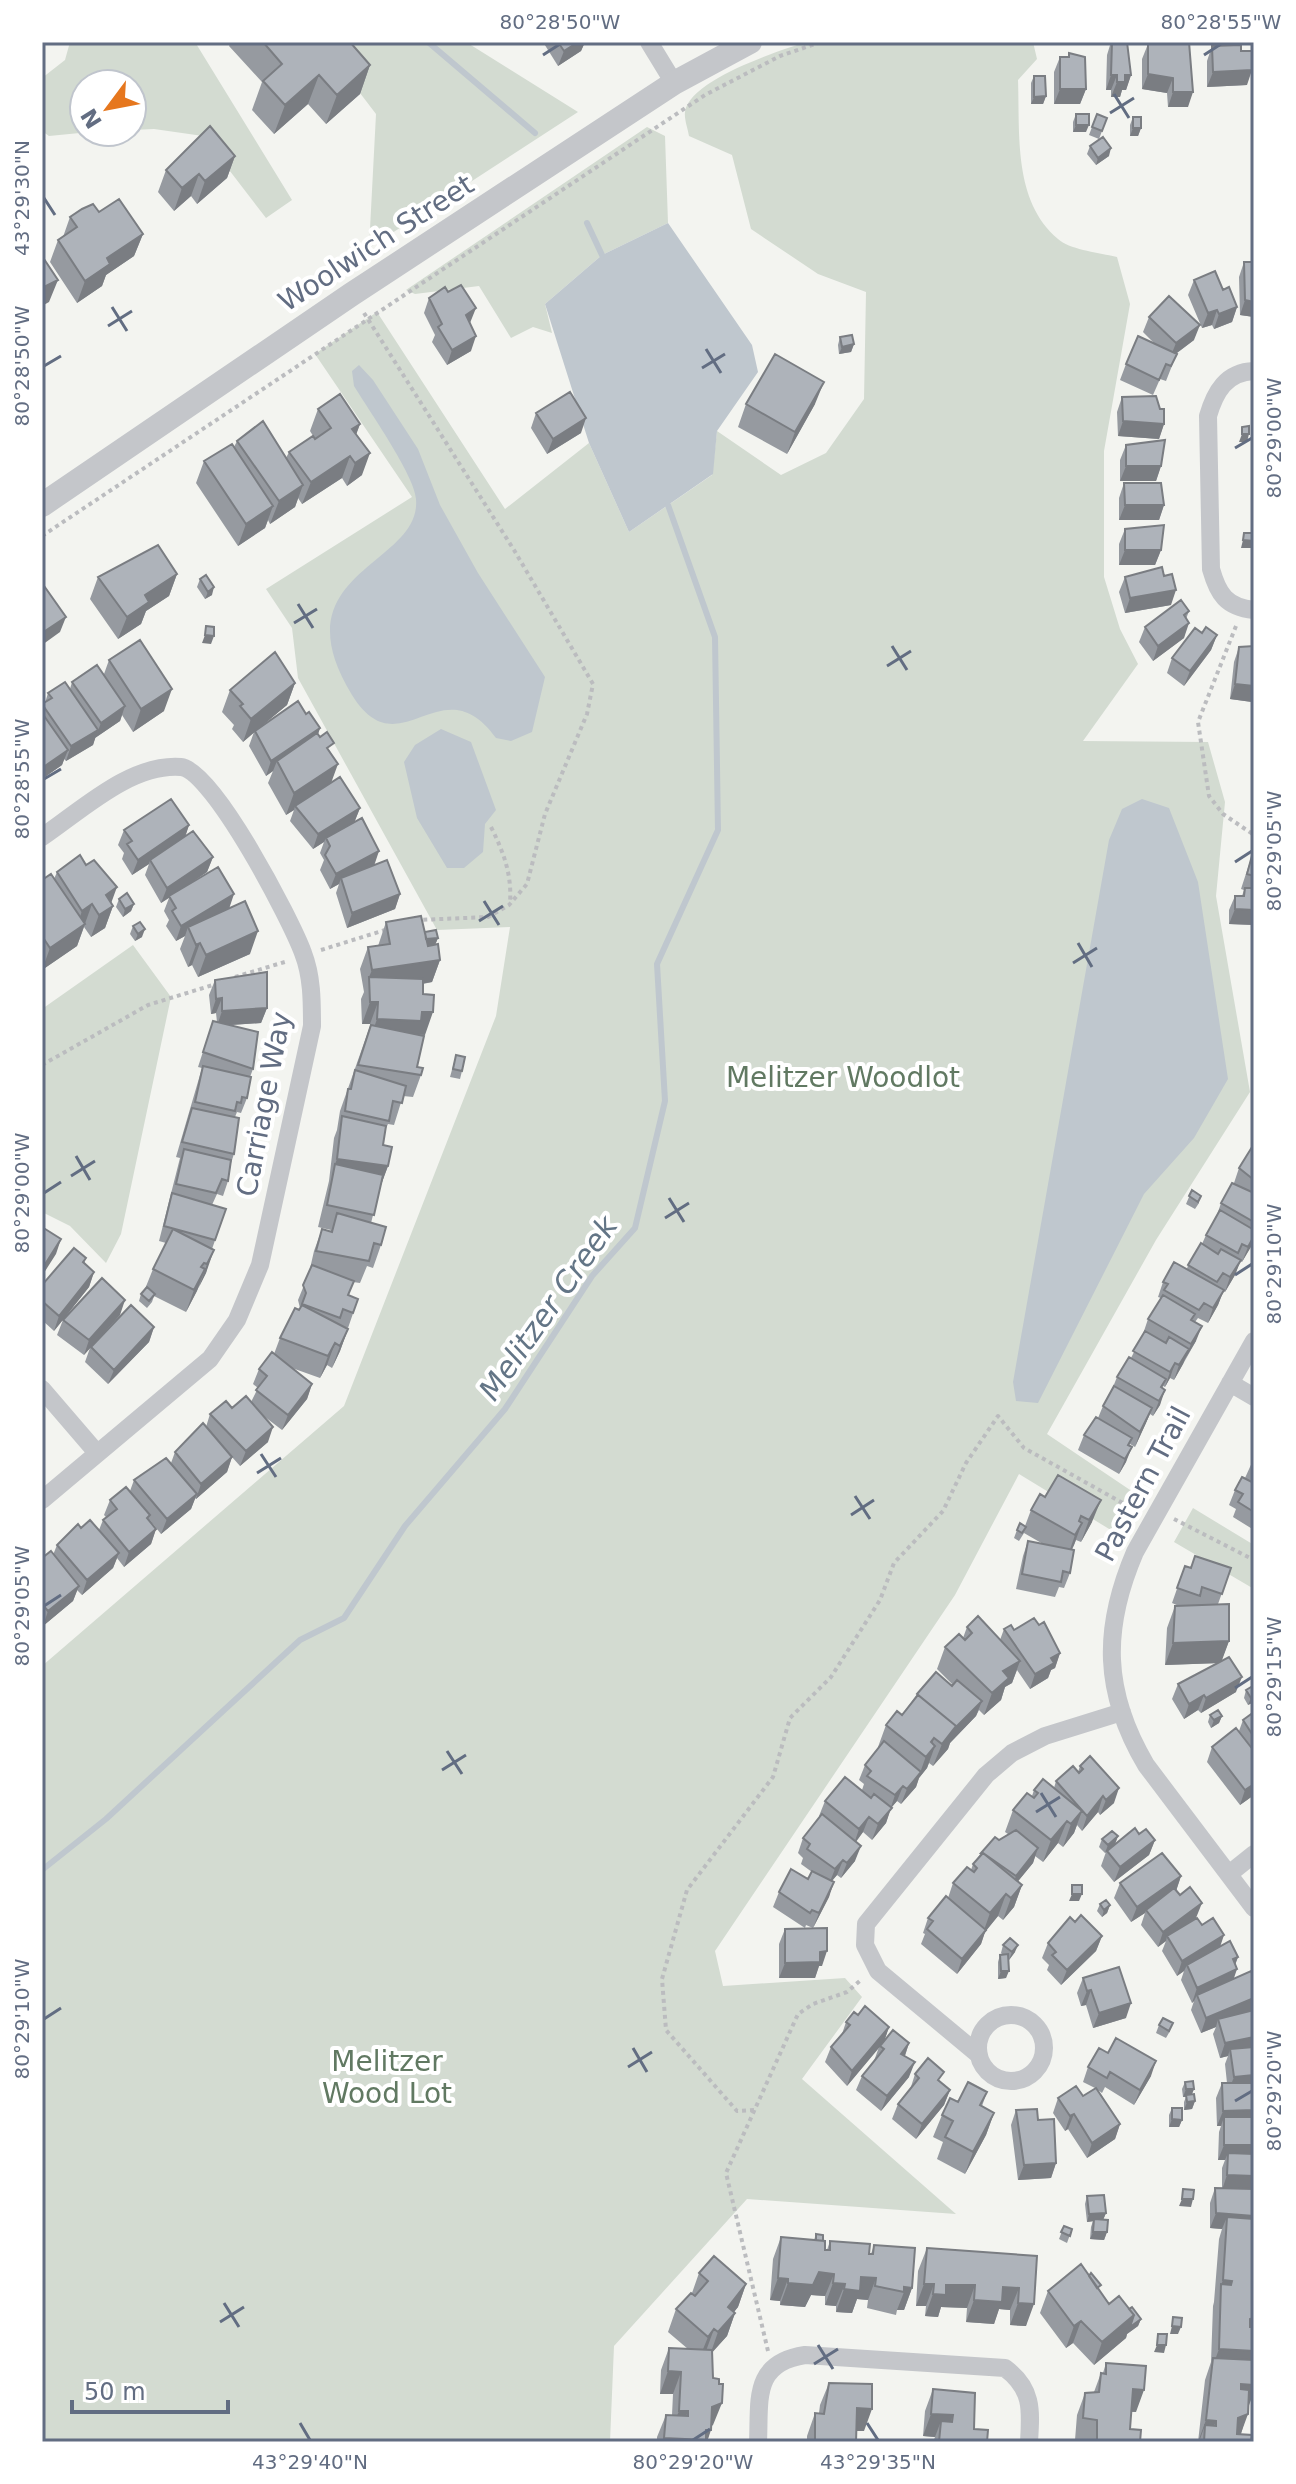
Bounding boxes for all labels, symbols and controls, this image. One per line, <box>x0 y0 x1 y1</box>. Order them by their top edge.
text: 80°28'50"W <box>500 10 621 34</box>
text: 80°28'55"W <box>1161 10 1282 34</box>
north arrow <box>68 68 148 148</box>
text: N <box>76 104 107 133</box>
text: 43°29'30"N <box>10 140 34 256</box>
street label: Woolwich Street <box>272 168 480 318</box>
text: 80°28'50"W <box>10 305 34 426</box>
text: 80°29'00"W <box>1262 377 1286 498</box>
text: 80°28'55"W <box>10 718 34 839</box>
text: 80°29'05"W <box>1262 790 1286 911</box>
street label: Carriage Way <box>230 1009 298 1199</box>
park label: Melitzer Woodlot <box>726 1061 960 1094</box>
text: 80°29'00"W <box>10 1132 34 1253</box>
text: 80°29'10"W <box>1262 1203 1286 1324</box>
water label: Melitzer Creek <box>472 1208 625 1407</box>
street label: Pastern Trail <box>1088 1401 1198 1567</box>
text: 80°29'05"W <box>10 1545 34 1666</box>
text: 80°29'15"W <box>1262 1616 1286 1737</box>
text: 80°29'10"W <box>10 1958 34 2079</box>
text: 80°29'20"W <box>1262 2030 1286 2151</box>
park label: Melitzer Wood Lot <box>322 2045 452 2110</box>
scale bar <box>72 2364 228 2414</box>
text: 50 m <box>84 2378 146 2406</box>
text: 43°29'40"N <box>252 2450 368 2474</box>
text: 80°29'20"W <box>633 2450 754 2474</box>
text: 43°29'35"N <box>820 2450 936 2474</box>

